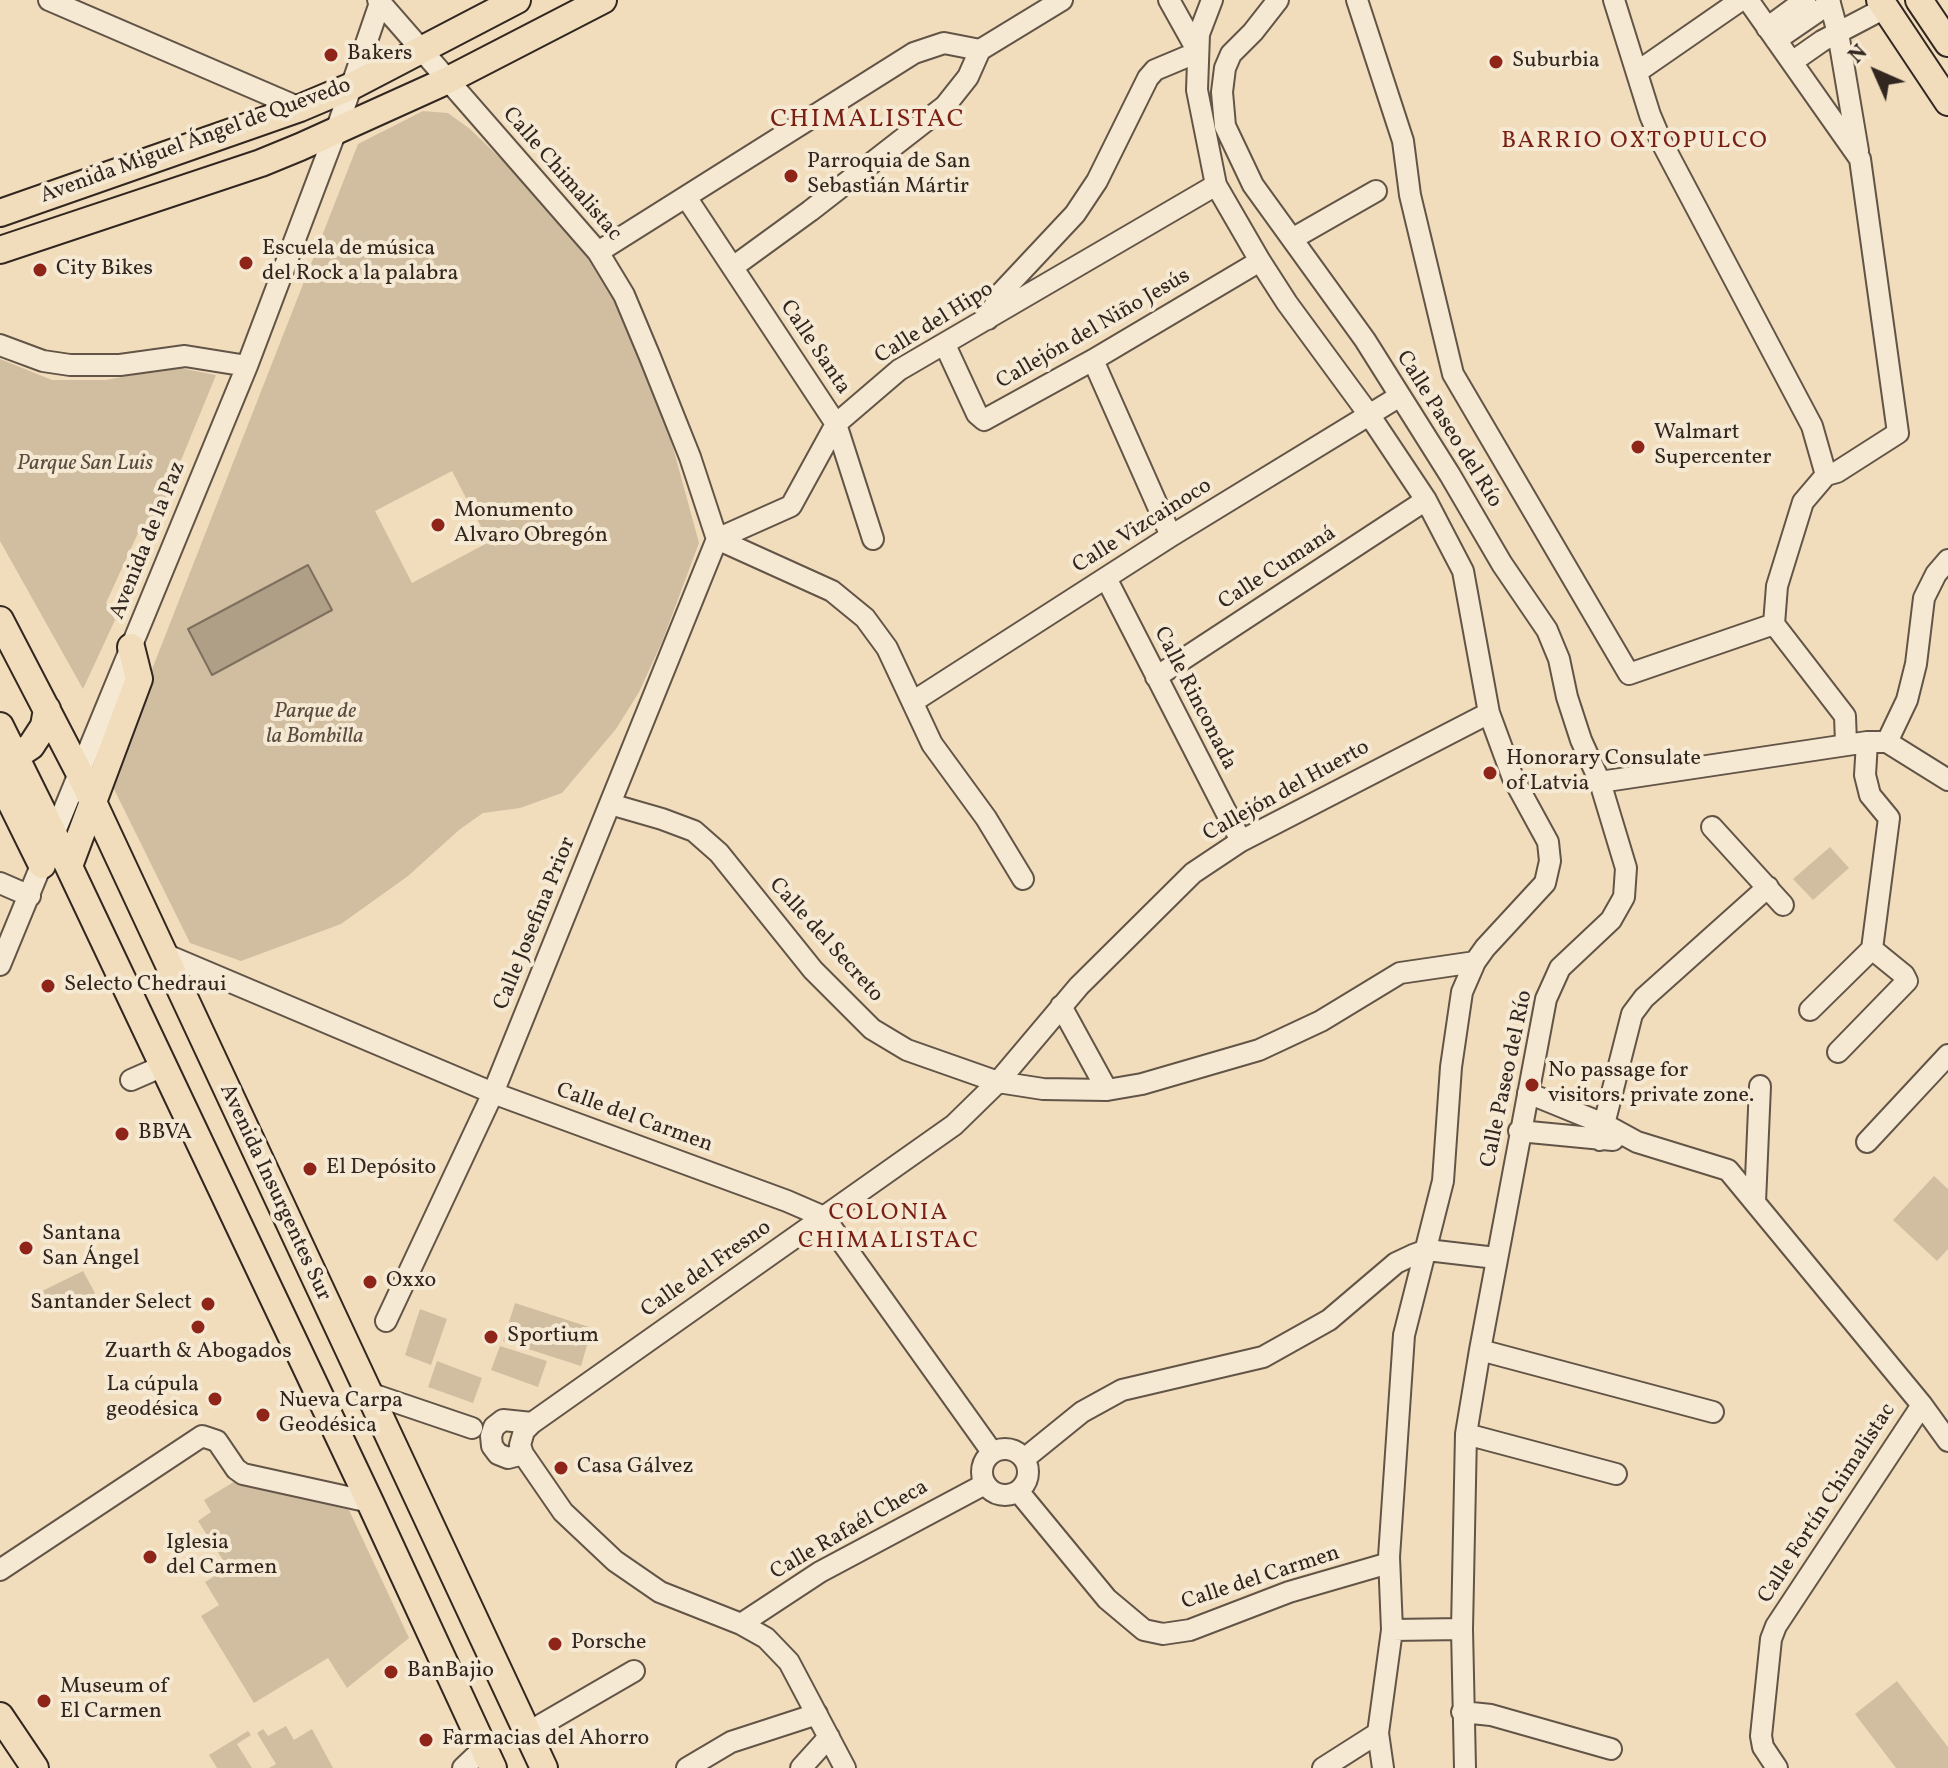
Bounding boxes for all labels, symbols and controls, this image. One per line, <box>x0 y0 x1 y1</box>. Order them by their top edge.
north arrow <box>1836 32 1916 112</box>
text: N <box>1842 38 1875 71</box>
place label: Bakers <box>347 42 412 68</box>
marker: Bakers <box>322 46 340 64</box>
place label: Suburbia <box>1512 49 1600 75</box>
marker: Suburbia <box>1487 53 1505 71</box>
street label: Avenida Miguel Ángel de Quevedo <box>37 73 355 211</box>
street label: Calle Chimalistac <box>496 103 626 247</box>
district label: CHIMALISTAC <box>770 105 966 137</box>
district label: BARRIO OXTOPULCO <box>1501 129 1769 157</box>
place label: Parroquia de San Sebastián Mártir <box>807 150 971 202</box>
marker: Parroquia de San Sebastián Mártir <box>782 167 800 185</box>
place label: Escuela de música del Rock a la palabra <box>262 237 458 288</box>
marker: Escuela de música del Rock a la palabra <box>237 254 255 272</box>
place label: City Bikes <box>56 257 153 283</box>
marker: City Bikes <box>31 261 49 279</box>
street label: Callejón del Niño Jesús <box>992 264 1196 396</box>
street label: Calle del Hipo <box>871 277 999 371</box>
street label: Calle Santa <box>773 296 855 400</box>
street label: Calle Paseo del Río <box>1389 347 1507 513</box>
place label: Walmart Supercenter <box>1654 421 1771 472</box>
marker: Walmart Supercenter <box>1629 438 1647 456</box>
park label: Parque San Luis <box>17 452 153 478</box>
street label: Avenida de la Paz <box>105 458 193 624</box>
street label: Calle Vizcainoco <box>1069 474 1217 580</box>
place label: Monumento Alvaro Obregón <box>454 499 608 550</box>
marker: Monumento Alvaro Obregón <box>429 516 447 534</box>
street label: Calle Cumaná <box>1214 521 1342 617</box>
street label: Calle Rinconada <box>1147 623 1241 775</box>
park label: Parque de la Bombilla <box>266 700 364 752</box>
street label: Callejón del Huerto <box>1199 735 1375 849</box>
place label: Honorary Consulate of Latvia <box>1506 747 1701 798</box>
marker: Honorary Consulate of Latvia <box>1481 764 1499 782</box>
street label: Calle Josefina Prior <box>489 834 583 1014</box>
street label: Calle del Secreto <box>762 873 888 1009</box>
place label: Selecto Chedraui <box>64 973 227 999</box>
marker: Selecto Chedraui <box>39 977 57 995</box>
street label: Calle Paseo del Río <box>1476 988 1540 1170</box>
place label: No passage for visitors. private zone. <box>1548 1059 1754 1110</box>
marker: No passage for visitors. private zone. <box>1523 1076 1541 1094</box>
street label: Calle del Carmen <box>552 1078 716 1160</box>
street label: Avenida Insurgentes Sur <box>212 1081 336 1305</box>
place label: BBVA <box>138 1121 192 1147</box>
marker: BBVA <box>113 1125 131 1143</box>
place label: El Depósito <box>326 1156 436 1182</box>
marker: El Depósito <box>301 1160 319 1178</box>
district label: COLONIA CHIMALISTAC <box>798 1201 980 1257</box>
street label: Calle del Fresno <box>637 1215 777 1325</box>
place label: Santana San Ángel <box>42 1222 140 1274</box>
marker: Santana San Ángel <box>17 1239 35 1257</box>
place label: Oxxo <box>386 1269 436 1295</box>
marker: Oxxo <box>361 1273 379 1291</box>
place label: Santander Select <box>30 1291 192 1317</box>
marker: Santander Select <box>199 1295 217 1313</box>
marker: Zuarth & Abogados <box>189 1318 207 1336</box>
place label: Sportium <box>507 1324 599 1350</box>
marker: Sportium <box>482 1328 500 1346</box>
place label: Zuarth & Abogados <box>104 1340 292 1366</box>
place label: La cúpula geodésica <box>106 1373 199 1424</box>
place label: Nueva Carpa Geodésica <box>279 1389 403 1440</box>
marker: La cúpula geodésica <box>206 1390 224 1408</box>
street label: Calle Fortín Chimalistac <box>1753 1399 1903 1609</box>
marker: Nueva Carpa Geodésica <box>254 1406 272 1424</box>
place label: Casa Gálvez <box>577 1455 694 1481</box>
marker: Casa Gálvez <box>552 1459 570 1477</box>
street label: Calle Rafaél Checa <box>766 1475 934 1587</box>
place label: Iglesia del Carmen <box>166 1531 277 1582</box>
street label: Calle del Carmen <box>1179 1541 1343 1617</box>
marker: Iglesia del Carmen <box>141 1548 159 1566</box>
place label: Porsche <box>571 1631 647 1657</box>
marker: Porsche <box>546 1635 564 1653</box>
place label: BanBajio <box>407 1659 494 1685</box>
marker: BanBajio <box>382 1663 400 1681</box>
place label: Museum of El Carmen <box>60 1675 168 1726</box>
marker: Museum of El Carmen <box>35 1692 53 1710</box>
place label: Farmacias del Ahorro <box>442 1727 649 1753</box>
marker: Farmacias del Ahorro <box>417 1731 435 1749</box>

